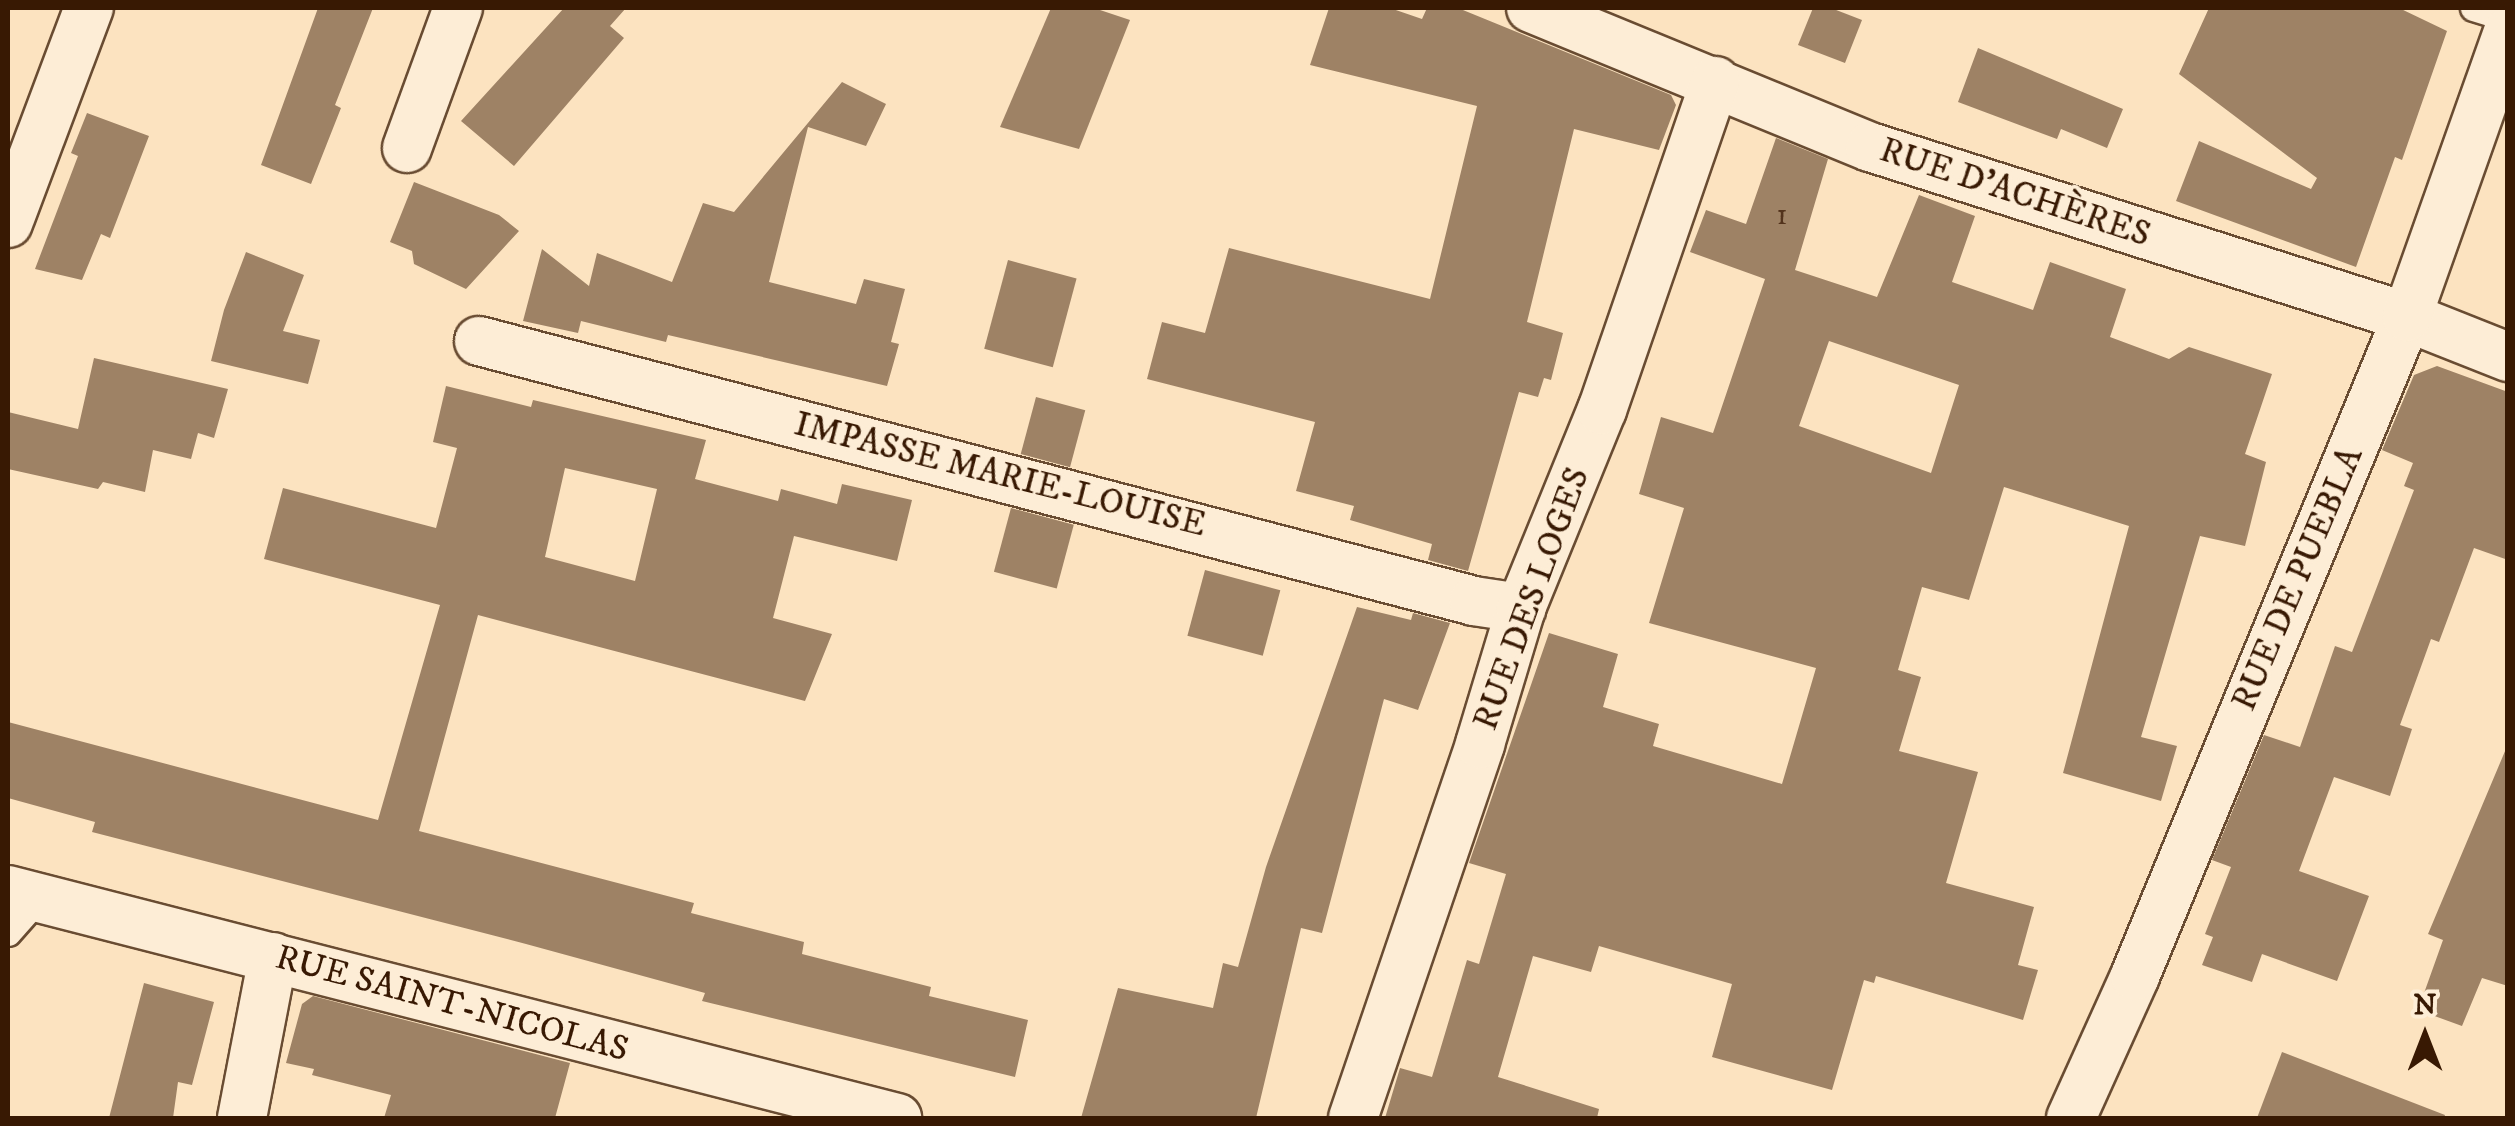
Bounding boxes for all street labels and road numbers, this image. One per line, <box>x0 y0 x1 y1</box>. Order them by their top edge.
street label: RUE D'ACHÈRES <box>1875 129 2155 257</box>
street label: IMPASSE MARIE-LOUISE <box>790 404 1210 546</box>
street label: RUE DE PUEBLA <box>2224 441 2372 717</box>
street label: RUE DES LOGES <box>1465 462 1599 736</box>
street label: RUE SAINT-NICOLAS <box>271 937 633 1071</box>

